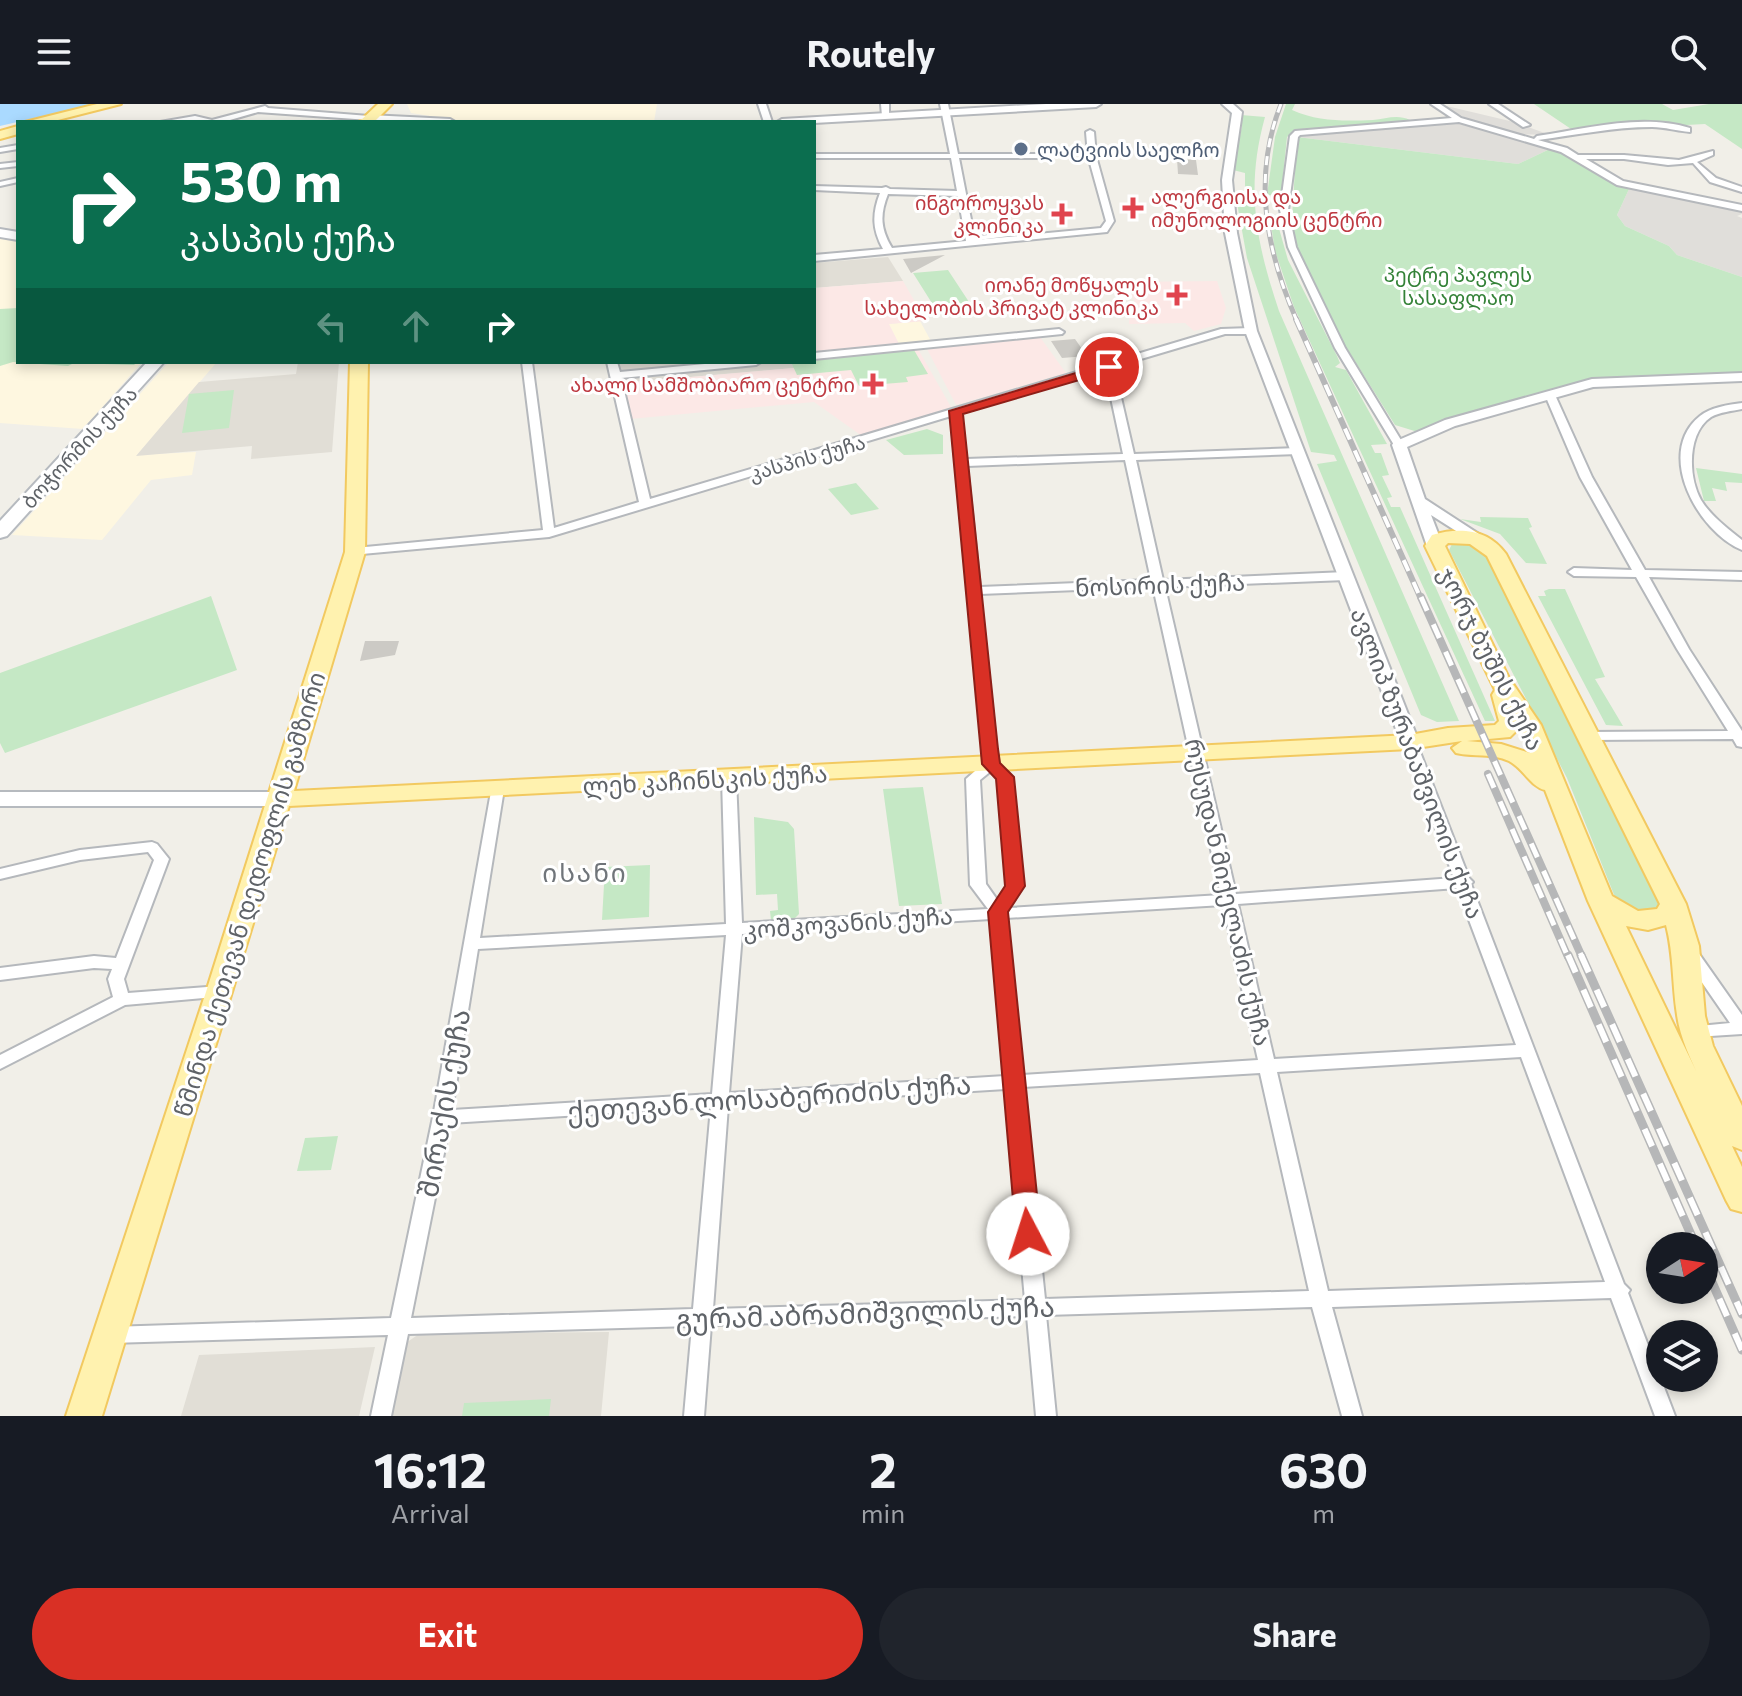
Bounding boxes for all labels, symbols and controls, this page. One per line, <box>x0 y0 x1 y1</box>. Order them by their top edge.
icon: menu <box>32 30 76 74</box>
text: Routely <box>806 30 936 74</box>
icon: search <box>1666 30 1710 74</box>
place label: ლატვიის საელჩო <box>1037 137 1220 163</box>
marker: ლატვიის საელჩო <box>1012 140 1030 158</box>
text: 530 m <box>180 145 342 214</box>
icon: right <box>48 152 152 256</box>
place label: ალერგიისა და იმუნოლოგიის ცენტრი <box>1151 184 1383 233</box>
place label: ინგოროყვას კლინიკა <box>915 190 1044 239</box>
marker: ალერგიისა და იმუნოლოგიის ცენტრი <box>1122 197 1144 219</box>
marker: ინგოროყვას კლინიკა <box>1051 203 1073 225</box>
text: კასპის ქუჩა <box>180 215 396 259</box>
park label: პეტრე პავლეს სასაფლაო <box>1384 262 1532 311</box>
place label: იოანე მოწყალეს სახელობის პრივატ კლინიკა <box>864 272 1159 321</box>
marker: იოანე მოწყალეს სახელობის პრივატ კლინიკა <box>1166 284 1188 306</box>
icon: left <box>310 304 354 348</box>
icon: ahead <box>394 304 438 348</box>
icon: right <box>478 304 522 348</box>
pin <box>1075 333 1143 401</box>
icon: arrive <box>1087 345 1131 389</box>
place label: ახალი სამშობიარო ცენტრი <box>570 372 855 398</box>
marker: ახალი სამშობიარო ცენტრი <box>862 373 884 395</box>
street label: ბოჭორმის ქუჩა <box>16 381 142 514</box>
street label: კასპის ქუჩა <box>746 429 868 486</box>
street label: ჯორჯ ბუშის ქუჩა <box>1432 561 1551 755</box>
street label: ნოსირის ქუჩა <box>1074 567 1246 602</box>
street label: ავლიპ ზურაბაშვილის ქუჩა <box>1344 603 1491 923</box>
street label: წმინდა ქეთევან დედოფლის გამზირი <box>167 668 332 1120</box>
street label: რუსუდან მიქელაძის ქუჩა <box>1179 736 1278 1049</box>
street label: ლეხ კაჩინსკის ქუჩა <box>582 758 828 801</box>
district label: ისანი <box>542 856 628 887</box>
street label: კოშკოვანის ქუჩა <box>742 900 954 945</box>
street label: შირაქის ქუჩა <box>410 1006 477 1200</box>
street label: ქეთევან ლოსაბერიძის ქუჩა <box>566 1066 972 1129</box>
position arrow <box>986 1192 1070 1276</box>
north arrow <box>1646 1232 1718 1304</box>
map controls <box>1646 1232 1718 1392</box>
street label: გურამ აბრამიშვილის ქუჩა <box>675 1288 1055 1337</box>
button: layers <box>1646 1320 1718 1392</box>
text: 16:12 <box>374 1439 487 1498</box>
text: 2 <box>869 1439 897 1498</box>
text: 630 <box>1279 1439 1368 1498</box>
text: Arrival <box>391 1497 470 1528</box>
text: min <box>861 1497 905 1528</box>
text: m <box>1312 1497 1335 1528</box>
button: Exit <box>32 1588 863 1680</box>
button: Share <box>879 1588 1710 1680</box>

